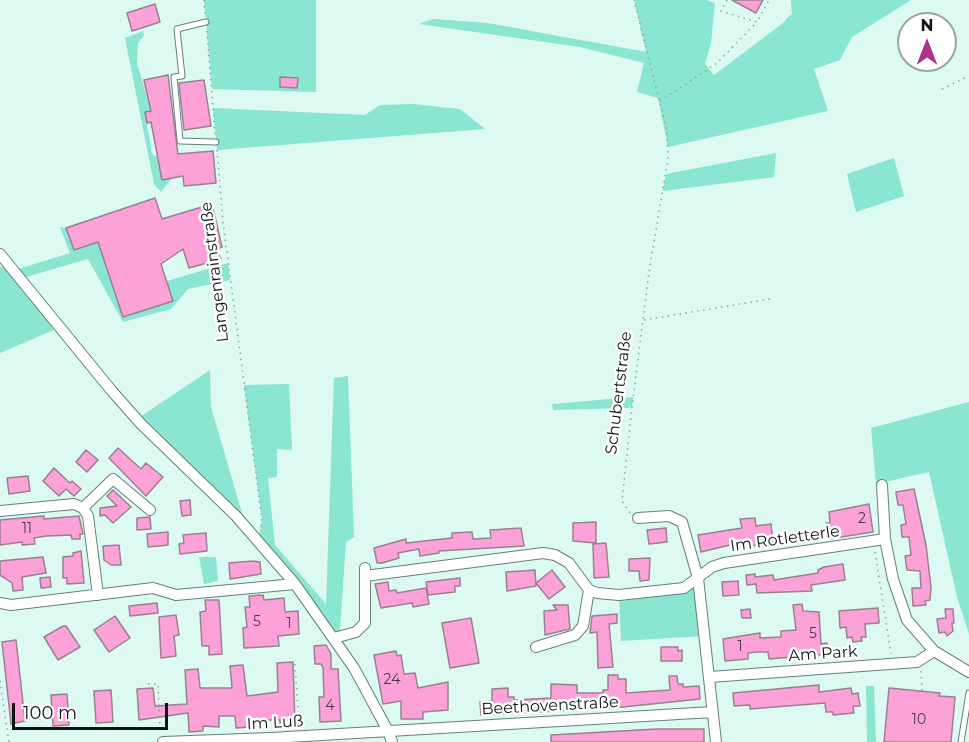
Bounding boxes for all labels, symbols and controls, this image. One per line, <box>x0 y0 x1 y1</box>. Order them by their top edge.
north arrow <box>897 12 957 72</box>
text: N <box>921 16 933 35</box>
street label: Langenrainstraße <box>197 201 233 343</box>
street label: Schubertstraße <box>602 330 636 456</box>
house number: 2 <box>858 511 866 527</box>
house number: 11 <box>22 521 32 537</box>
street label: Im Rotletterle <box>729 522 841 556</box>
house number: 5 <box>253 614 261 630</box>
house number: 1 <box>286 616 292 632</box>
house number: 5 <box>809 626 817 642</box>
house number: 1 <box>737 639 743 655</box>
street label: Am Park <box>788 642 858 666</box>
house number: 24 <box>384 672 400 688</box>
scale bar <box>15 691 171 729</box>
street label: Beethovenstraße <box>481 693 619 719</box>
house number: 4 <box>325 698 335 714</box>
text: 100 m <box>23 702 77 724</box>
street label: Im Luß <box>246 712 304 734</box>
house number: 10 <box>912 712 926 728</box>

